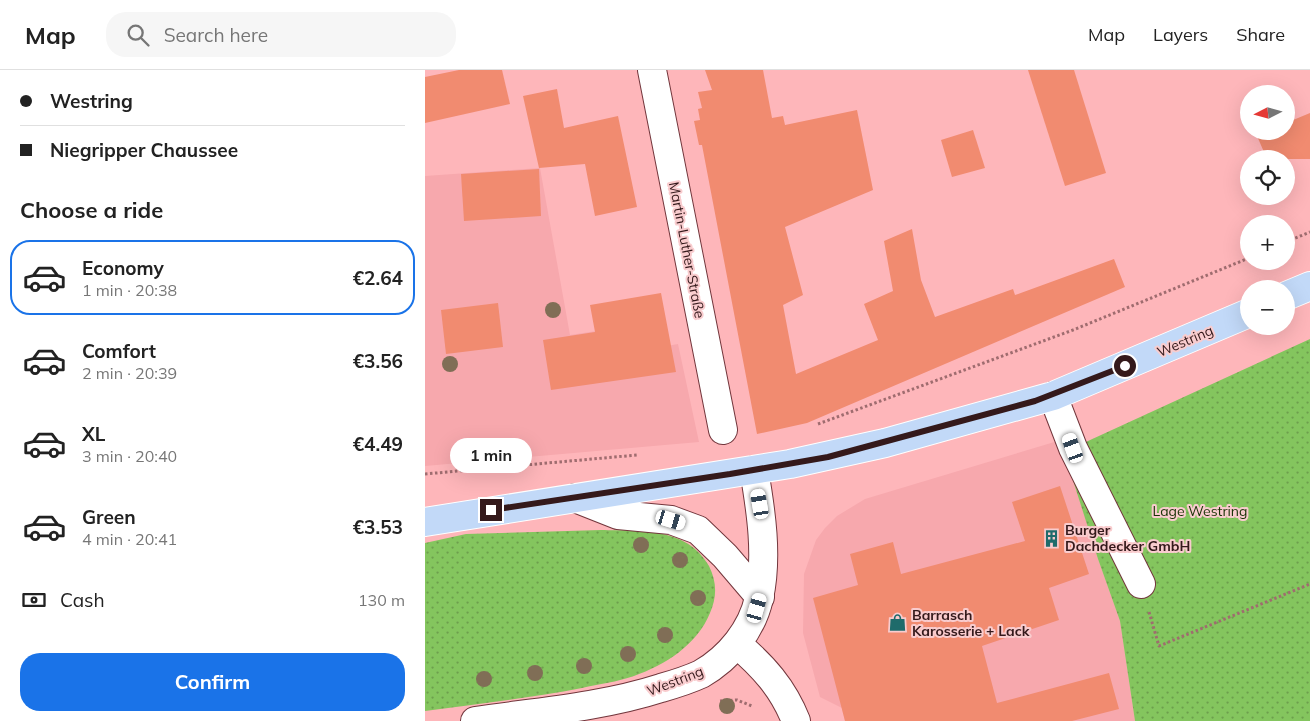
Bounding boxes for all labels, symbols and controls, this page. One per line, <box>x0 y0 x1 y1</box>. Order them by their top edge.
search box <box>106 12 456 57</box>
text: Map <box>25 20 76 50</box>
icon: search <box>124 21 152 49</box>
text: Search here <box>164 23 268 47</box>
text: Map <box>1088 23 1125 46</box>
text: Layers <box>1153 23 1208 46</box>
text: Share <box>1236 23 1285 46</box>
north arrow <box>1240 85 1295 140</box>
map controls <box>1240 85 1295 335</box>
text: Westring <box>50 89 133 113</box>
text: Niegripper Chaussee <box>50 138 238 162</box>
button: locate <box>1240 150 1295 205</box>
street label: Martin-Luther-Straße <box>665 180 709 320</box>
text: Choose a ride <box>20 196 163 224</box>
button: + <box>1240 215 1295 270</box>
icon: car <box>22 255 67 300</box>
text: Economy <box>82 256 164 280</box>
text: €2.64 <box>353 266 403 290</box>
text: 1 min · 20:38 <box>82 280 177 300</box>
button: − <box>1240 280 1295 335</box>
street label: Westring <box>1154 321 1216 361</box>
icon: car <box>22 338 67 383</box>
text: Comfort <box>82 339 156 363</box>
text: €3.56 <box>353 349 403 373</box>
route start <box>1114 355 1136 377</box>
text: 2 min · 20:39 <box>82 363 177 383</box>
icon: car <box>22 421 67 466</box>
text: XL <box>82 422 105 446</box>
car <box>1060 431 1085 465</box>
text: €4.49 <box>353 432 403 456</box>
callout: 1 min <box>450 438 532 472</box>
text: 1 min <box>470 445 512 465</box>
text: 3 min · 20:40 <box>82 446 177 466</box>
car <box>750 488 769 520</box>
route end <box>480 499 502 521</box>
park label: Lage Westring <box>1153 502 1247 520</box>
icon: car <box>22 504 67 549</box>
text: Green <box>82 505 136 529</box>
car <box>654 508 687 532</box>
text: €3.53 <box>353 515 403 539</box>
place label: Burger Dachdecker GmbH <box>1065 521 1190 555</box>
building icon: Burger Dachdecker GmbH <box>1041 528 1061 548</box>
text: 4 min · 20:41 <box>82 529 177 549</box>
icon: cash <box>20 586 48 614</box>
text: Cash <box>60 588 105 612</box>
text: 130 m <box>358 590 405 610</box>
car <box>745 592 768 624</box>
place label: Barrasch Karosserie + Lack <box>912 606 1030 640</box>
shop icon: Barrasch Karosserie + Lack <box>888 613 908 633</box>
button: Confirm <box>20 653 405 711</box>
street label: Westring <box>644 662 706 700</box>

